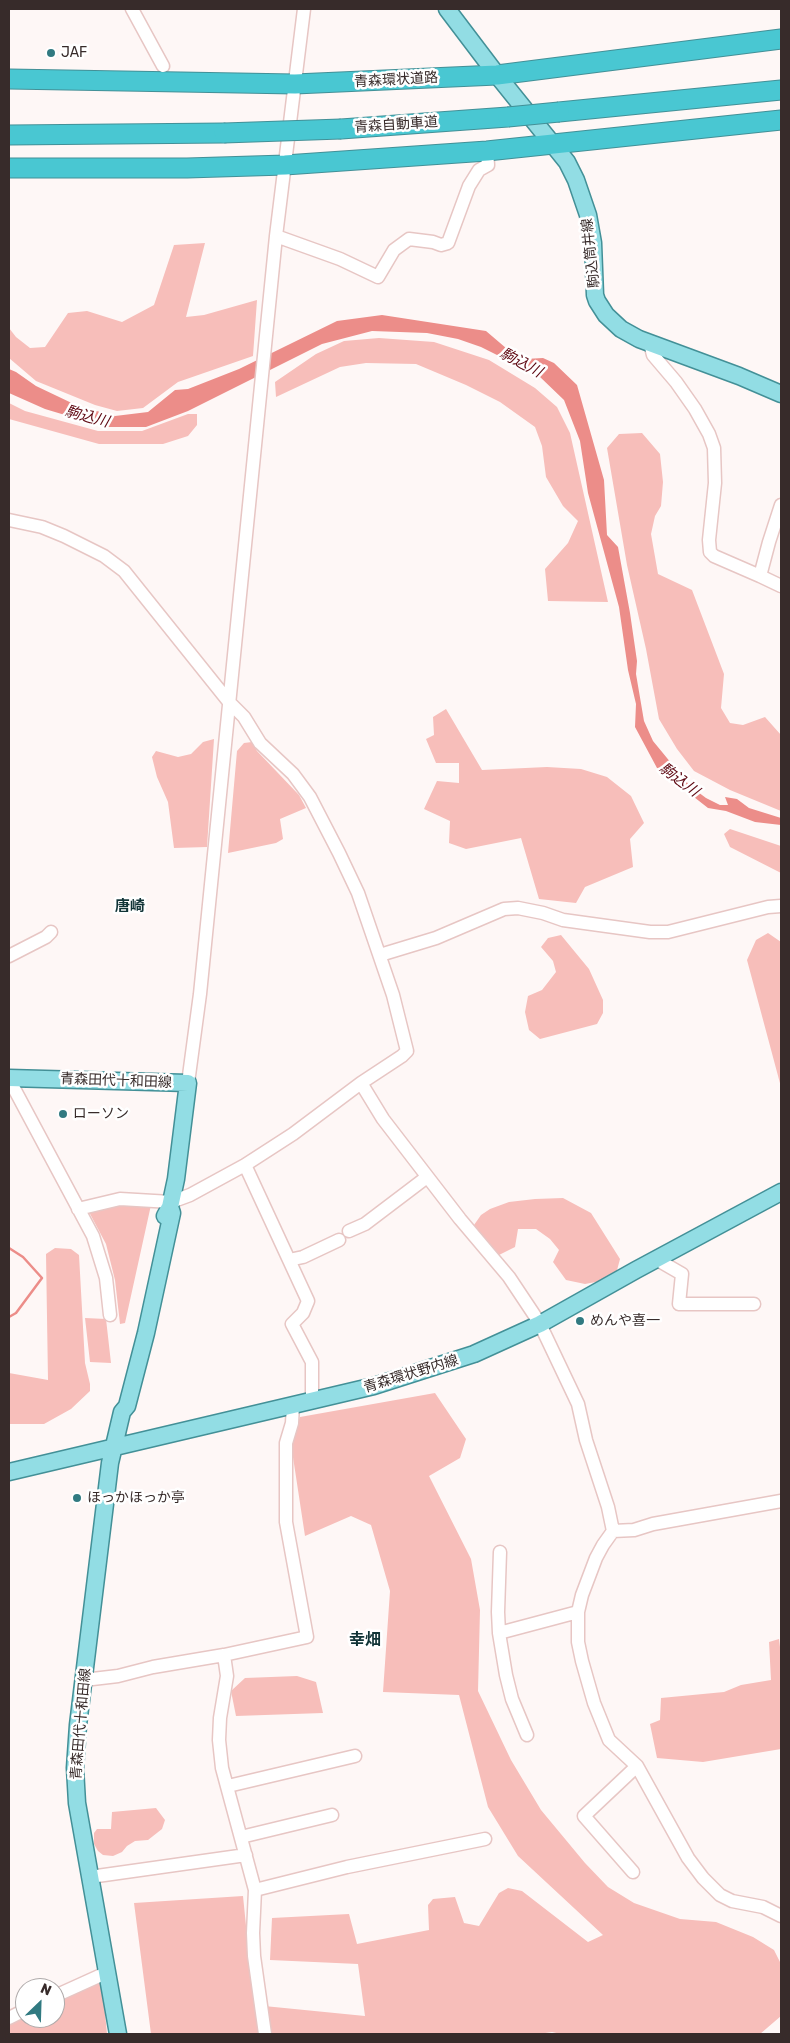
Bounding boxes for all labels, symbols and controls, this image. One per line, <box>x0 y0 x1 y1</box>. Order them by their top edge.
place label: JAF <box>61 45 87 61</box>
marker: JAF <box>45 47 57 59</box>
street label: 青森環状道路 <box>354 69 438 91</box>
street label: 青森自動車道 <box>354 114 438 136</box>
street label: 駒込筒井線 <box>579 217 603 289</box>
water label: 駒込川 <box>497 344 545 382</box>
water label: 駒込川 <box>63 402 111 432</box>
water label: 駒込川 <box>656 759 702 801</box>
district label: 唐崎 <box>115 898 145 916</box>
street label: 青森田代十和田線 <box>60 1071 172 1091</box>
place label: ローソン <box>73 1106 129 1122</box>
marker: ローソン <box>57 1108 69 1120</box>
place label: めんや喜一 <box>590 1313 660 1329</box>
marker: めんや喜一 <box>574 1315 586 1327</box>
street label: 青森環状野内線 <box>362 1352 460 1396</box>
place label: ほっかほっか亭 <box>87 1490 185 1506</box>
marker: ほっかほっか亭 <box>71 1492 83 1504</box>
district label: 幸畑 <box>349 1630 381 1650</box>
street label: 青森田代十和田線 <box>68 1667 94 1781</box>
north arrow <box>15 1978 65 2028</box>
text: N <box>38 1980 54 2000</box>

